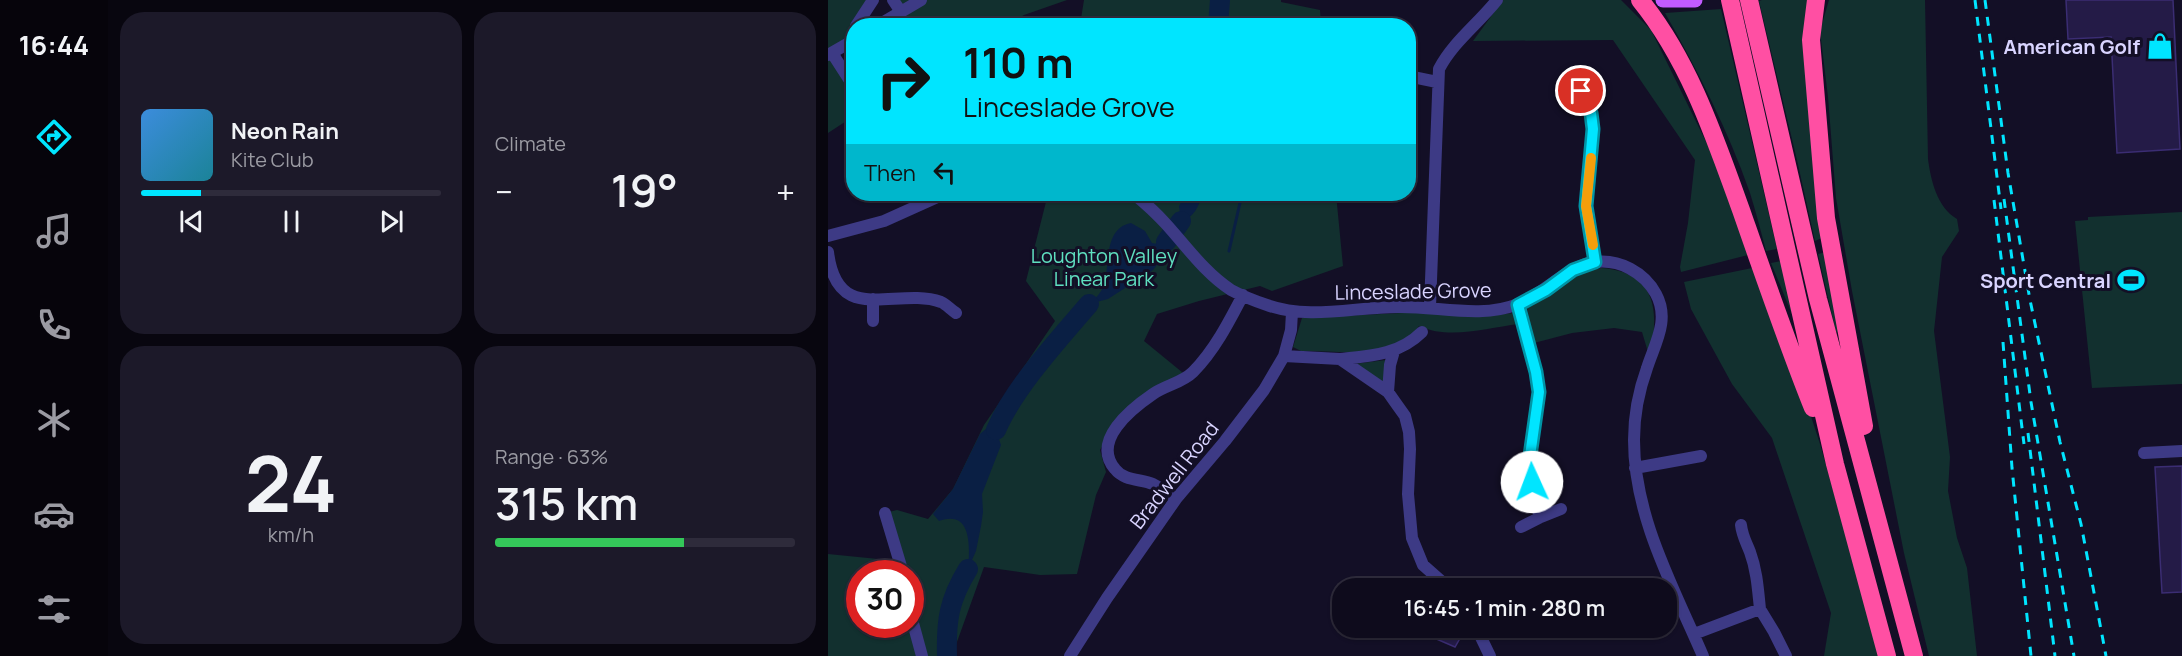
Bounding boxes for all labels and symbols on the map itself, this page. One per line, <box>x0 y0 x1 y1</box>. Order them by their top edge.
shop icon: American Golf <box>2145 31 2175 61</box>
place label: American Golf <box>2004 33 2140 60</box>
pin <box>1555 65 1606 116</box>
park label: Loughton Valley Linear Park <box>1031 242 1178 292</box>
sports icon: Sport Central <box>2116 265 2146 295</box>
place label: Sport Central <box>1980 267 2111 294</box>
street label: Linceslade Grove <box>1334 276 1492 306</box>
street label: Bradwell Road <box>1124 416 1224 534</box>
position arrow <box>1500 450 1564 514</box>
speed limit sign: 30 <box>846 560 924 638</box>

